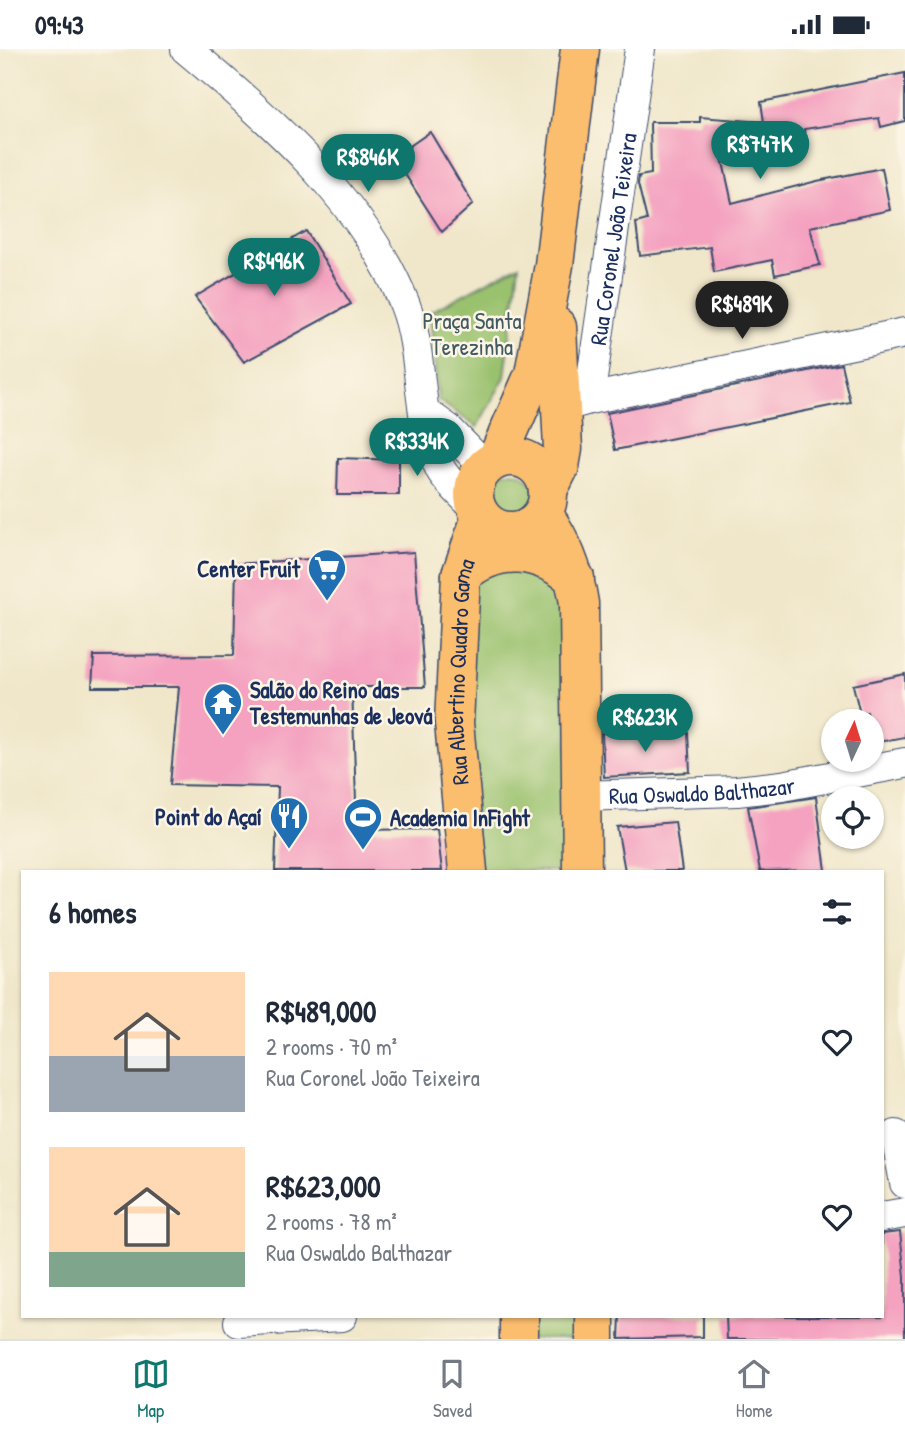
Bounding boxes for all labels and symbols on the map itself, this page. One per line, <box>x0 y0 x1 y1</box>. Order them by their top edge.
pin: R$747K <box>703 121 817 181</box>
street label: Rua Coronel João Teixeira <box>582 131 643 347</box>
pin: R$846K <box>311 135 425 194</box>
pin: R$496K <box>217 239 331 298</box>
pin: R$489K <box>685 281 799 341</box>
park label: Praça Santa Terezinha <box>422 305 522 362</box>
pin: R$334K <box>360 419 474 478</box>
supermarket icon: Center Fruit <box>306 547 348 602</box>
place label: Center Fruit <box>197 553 301 584</box>
street label: Rua Albertino Quadro Gama <box>438 554 481 787</box>
place label: Salão do Reino das Testemunhas de Jeová <box>249 674 432 731</box>
temple icon: Salão do Reino das Testemunhas de Jeová <box>202 681 244 736</box>
pin: R$623K <box>588 695 702 754</box>
north arrow <box>821 709 884 772</box>
street label: Rua Oswaldo Balthazar <box>608 768 798 811</box>
restaurant icon: Point do Açaí <box>268 795 310 850</box>
sports icon: Academia InFight <box>342 796 384 851</box>
place label: Point do Açaí <box>155 801 262 832</box>
place label: Academia InFight <box>390 802 531 834</box>

